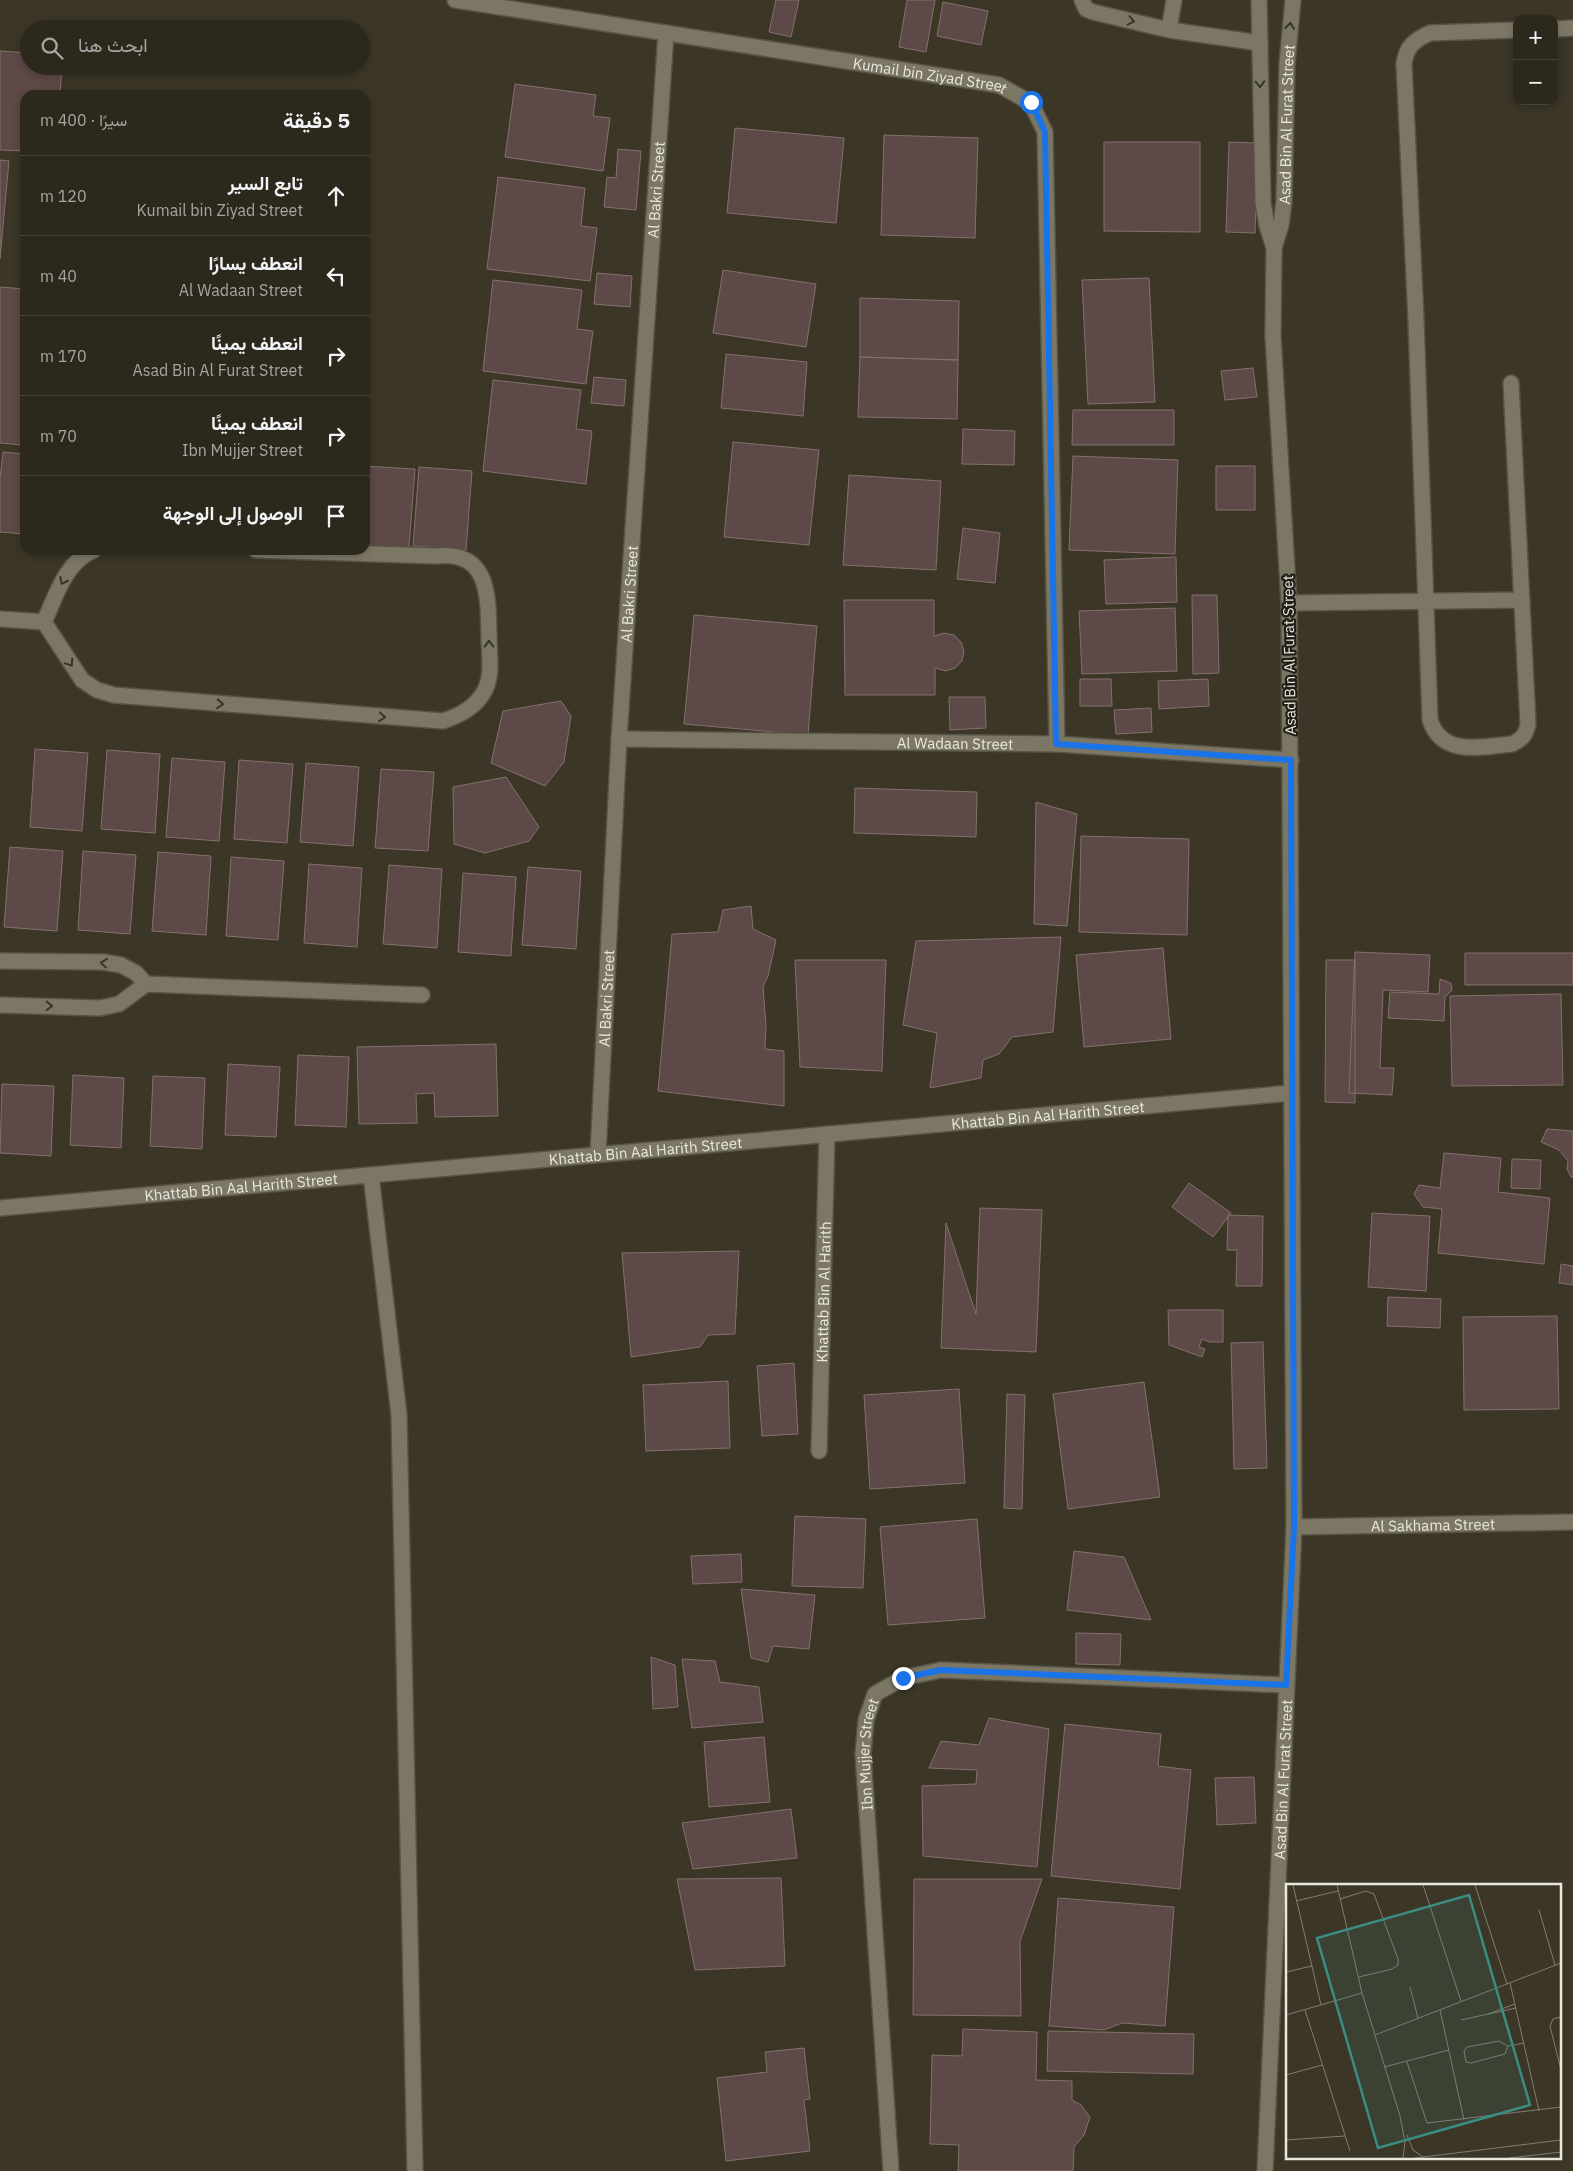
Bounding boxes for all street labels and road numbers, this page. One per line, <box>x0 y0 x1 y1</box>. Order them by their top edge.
street label: Asad Bin Al Furat Street <box>1274 44 1298 205</box>
street label: Kumail bin Ziyad Street <box>852 53 1011 97</box>
street label: Al Bakri Street <box>643 141 668 239</box>
street label: Al Bakri Street <box>616 545 641 643</box>
street label: Asad Bin Al Furat Street <box>1278 575 1300 735</box>
street label: Al Wadaan Street <box>897 733 1013 753</box>
street label: Al Bakri Street <box>594 949 618 1047</box>
street label: Khattab Bin Aal Harith Street <box>950 1097 1145 1133</box>
street label: Khattab Bin Aal Harith Street <box>548 1132 743 1169</box>
street label: Khattab Bin Aal Harith Street <box>144 1168 339 1205</box>
street label: Khattab Bin Al Harith <box>812 1221 834 1363</box>
street label: Al Sakhama Street <box>1371 1514 1495 1535</box>
street label: Ibn Mujjer Street <box>853 1695 882 1811</box>
street label: Asad Bin Al Furat Street <box>1270 1699 1296 1860</box>

